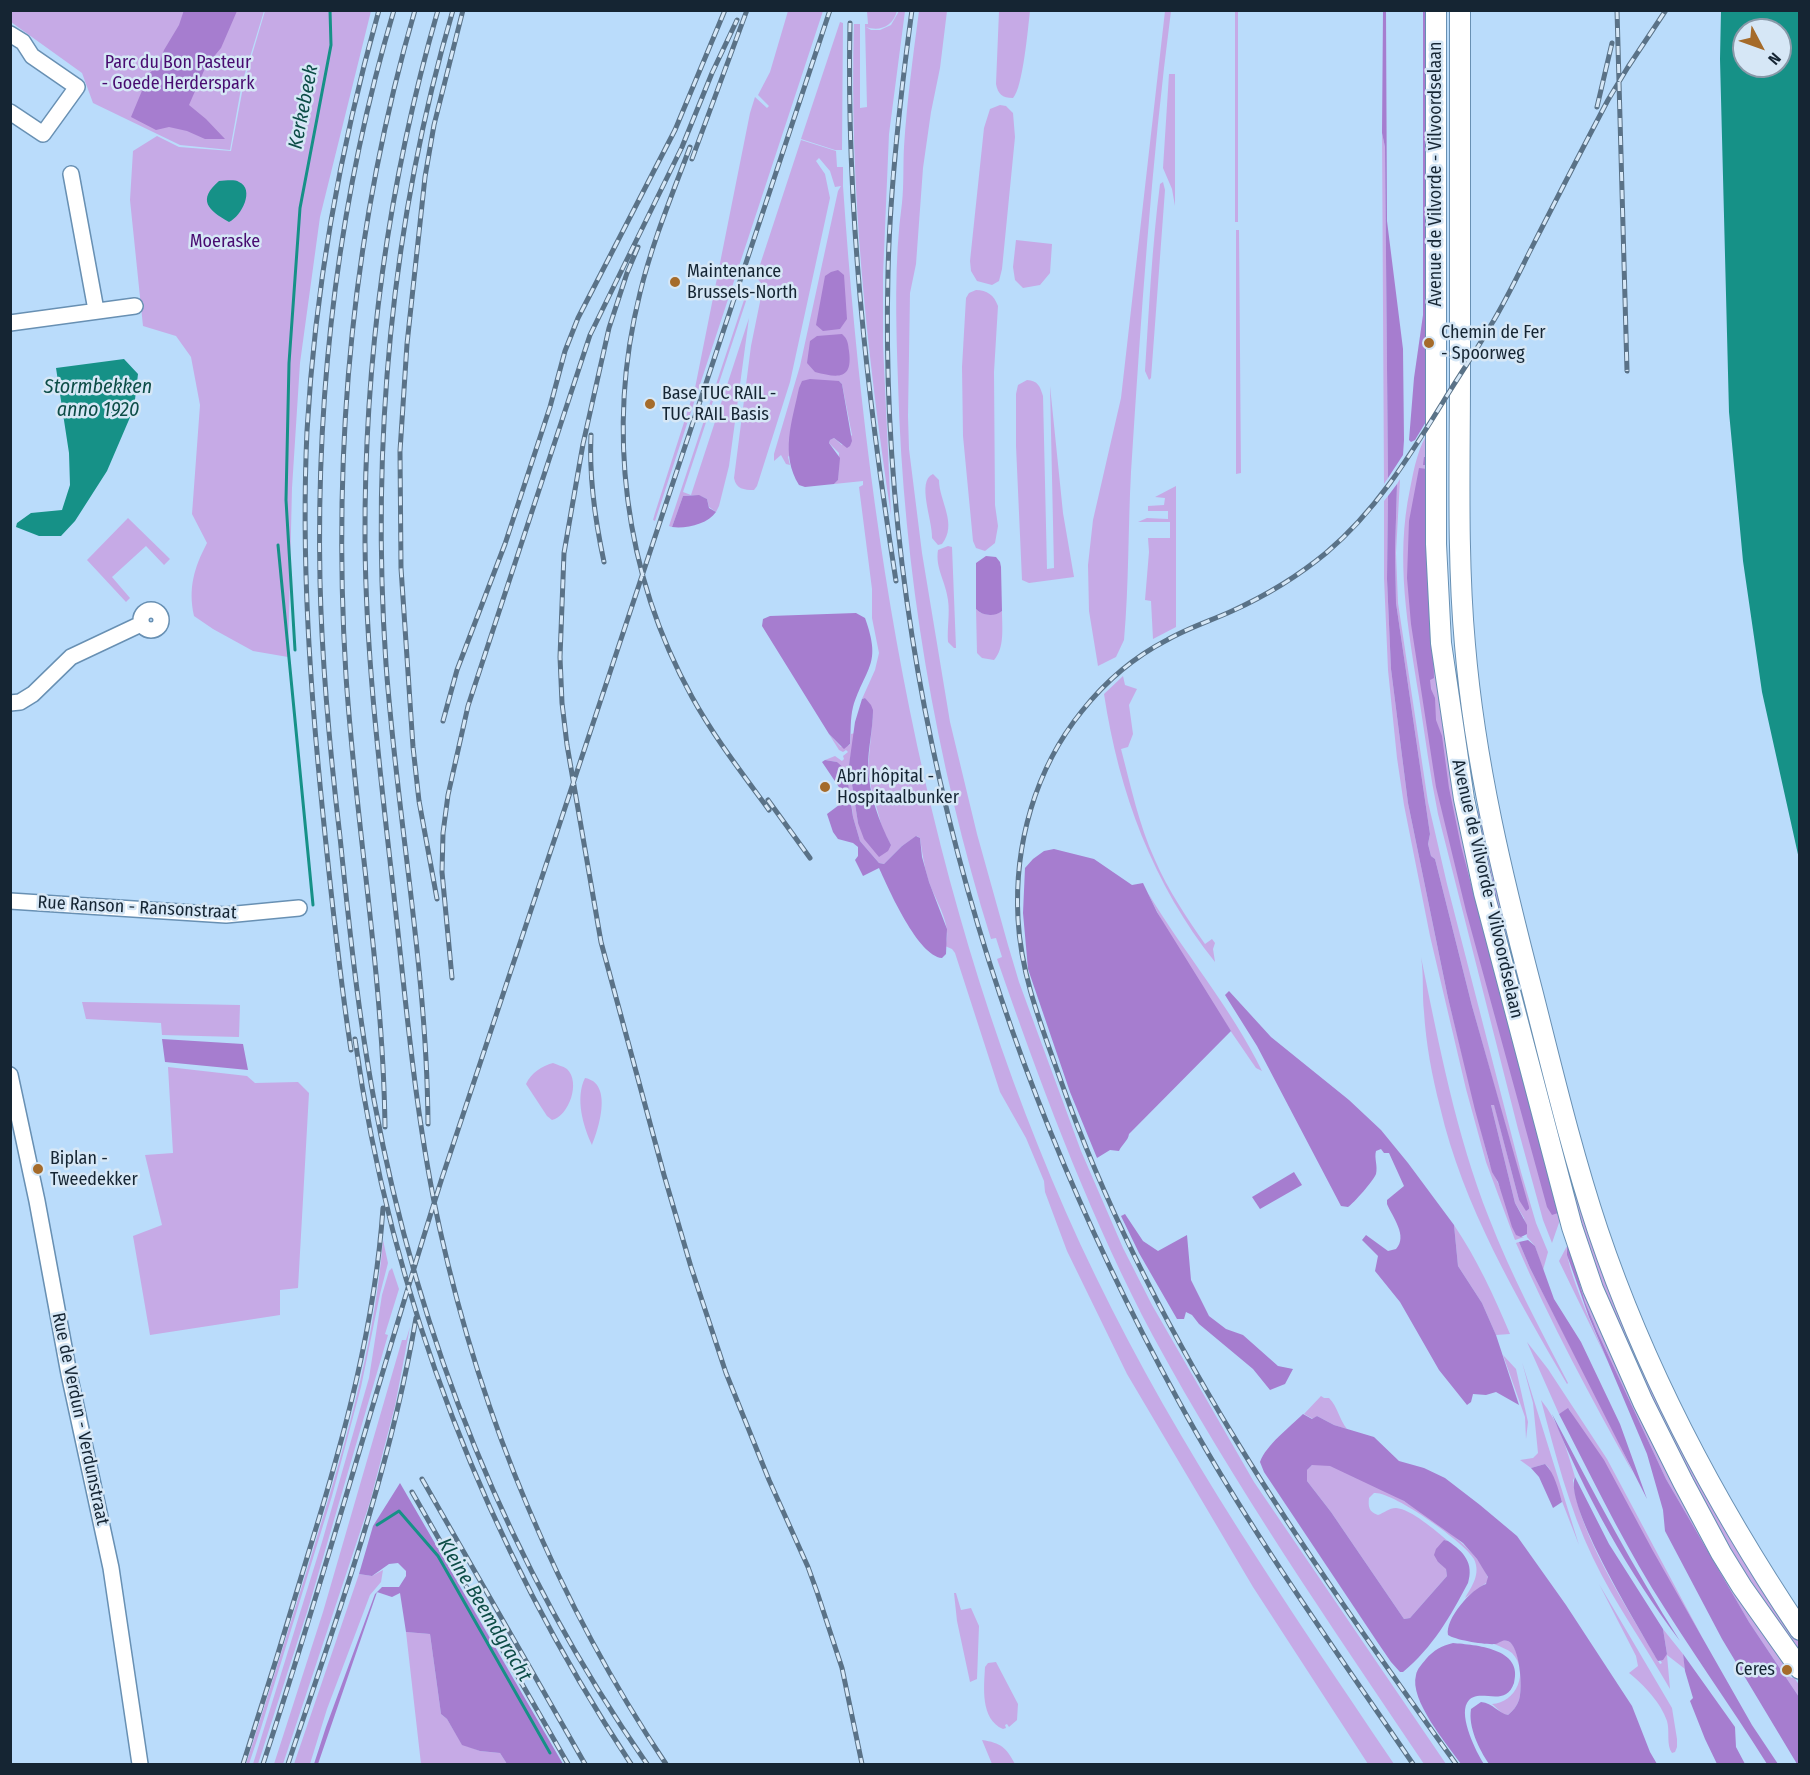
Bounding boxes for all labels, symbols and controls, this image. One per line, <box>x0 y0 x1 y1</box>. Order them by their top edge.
north arrow <box>1732 18 1792 78</box>
street label: Avenue de Vilvorde - Vilvoordselaan <box>1425 41 1447 307</box>
text: N <box>1764 49 1785 69</box>
park label: Parc du Bon Pasteur - Goede Herderspark <box>101 52 255 94</box>
water label: Kerkebeek <box>284 63 324 151</box>
park label: Moeraske <box>190 231 260 253</box>
place label: Maintenance Brussels-North <box>687 261 798 304</box>
marker: Maintenance Brussels-North <box>668 275 682 289</box>
place label: Chemin de Fer - Spoorweg <box>1441 322 1546 364</box>
marker: Chemin de Fer - Spoorweg <box>1422 336 1436 350</box>
water label: Stormbekken anno 1920 <box>44 375 152 422</box>
place label: Base TUC RAIL - TUC RAIL Basis <box>662 383 776 426</box>
marker: Base TUC RAIL - TUC RAIL Basis <box>643 397 657 411</box>
street label: Avenue de Vilvorde - Vilvoordselaan <box>1447 757 1527 1021</box>
place label: Abri hôpital - Hospitaalbunker <box>837 766 959 808</box>
marker: Abri hôpital - Hospitaalbunker <box>818 780 832 794</box>
street label: Rue Ranson - Ransonstraat <box>37 892 237 924</box>
place label: Biplan - Tweedekker <box>50 1148 138 1190</box>
marker: Biplan - Tweedekker <box>31 1162 45 1176</box>
street label: Rue de Verdun - Verdunstraat <box>47 1311 113 1527</box>
water label: Kleine Beemdgracht <box>432 1534 536 1686</box>
place label: Ceres <box>1735 1659 1775 1681</box>
marker: Ceres <box>1780 1663 1794 1677</box>

